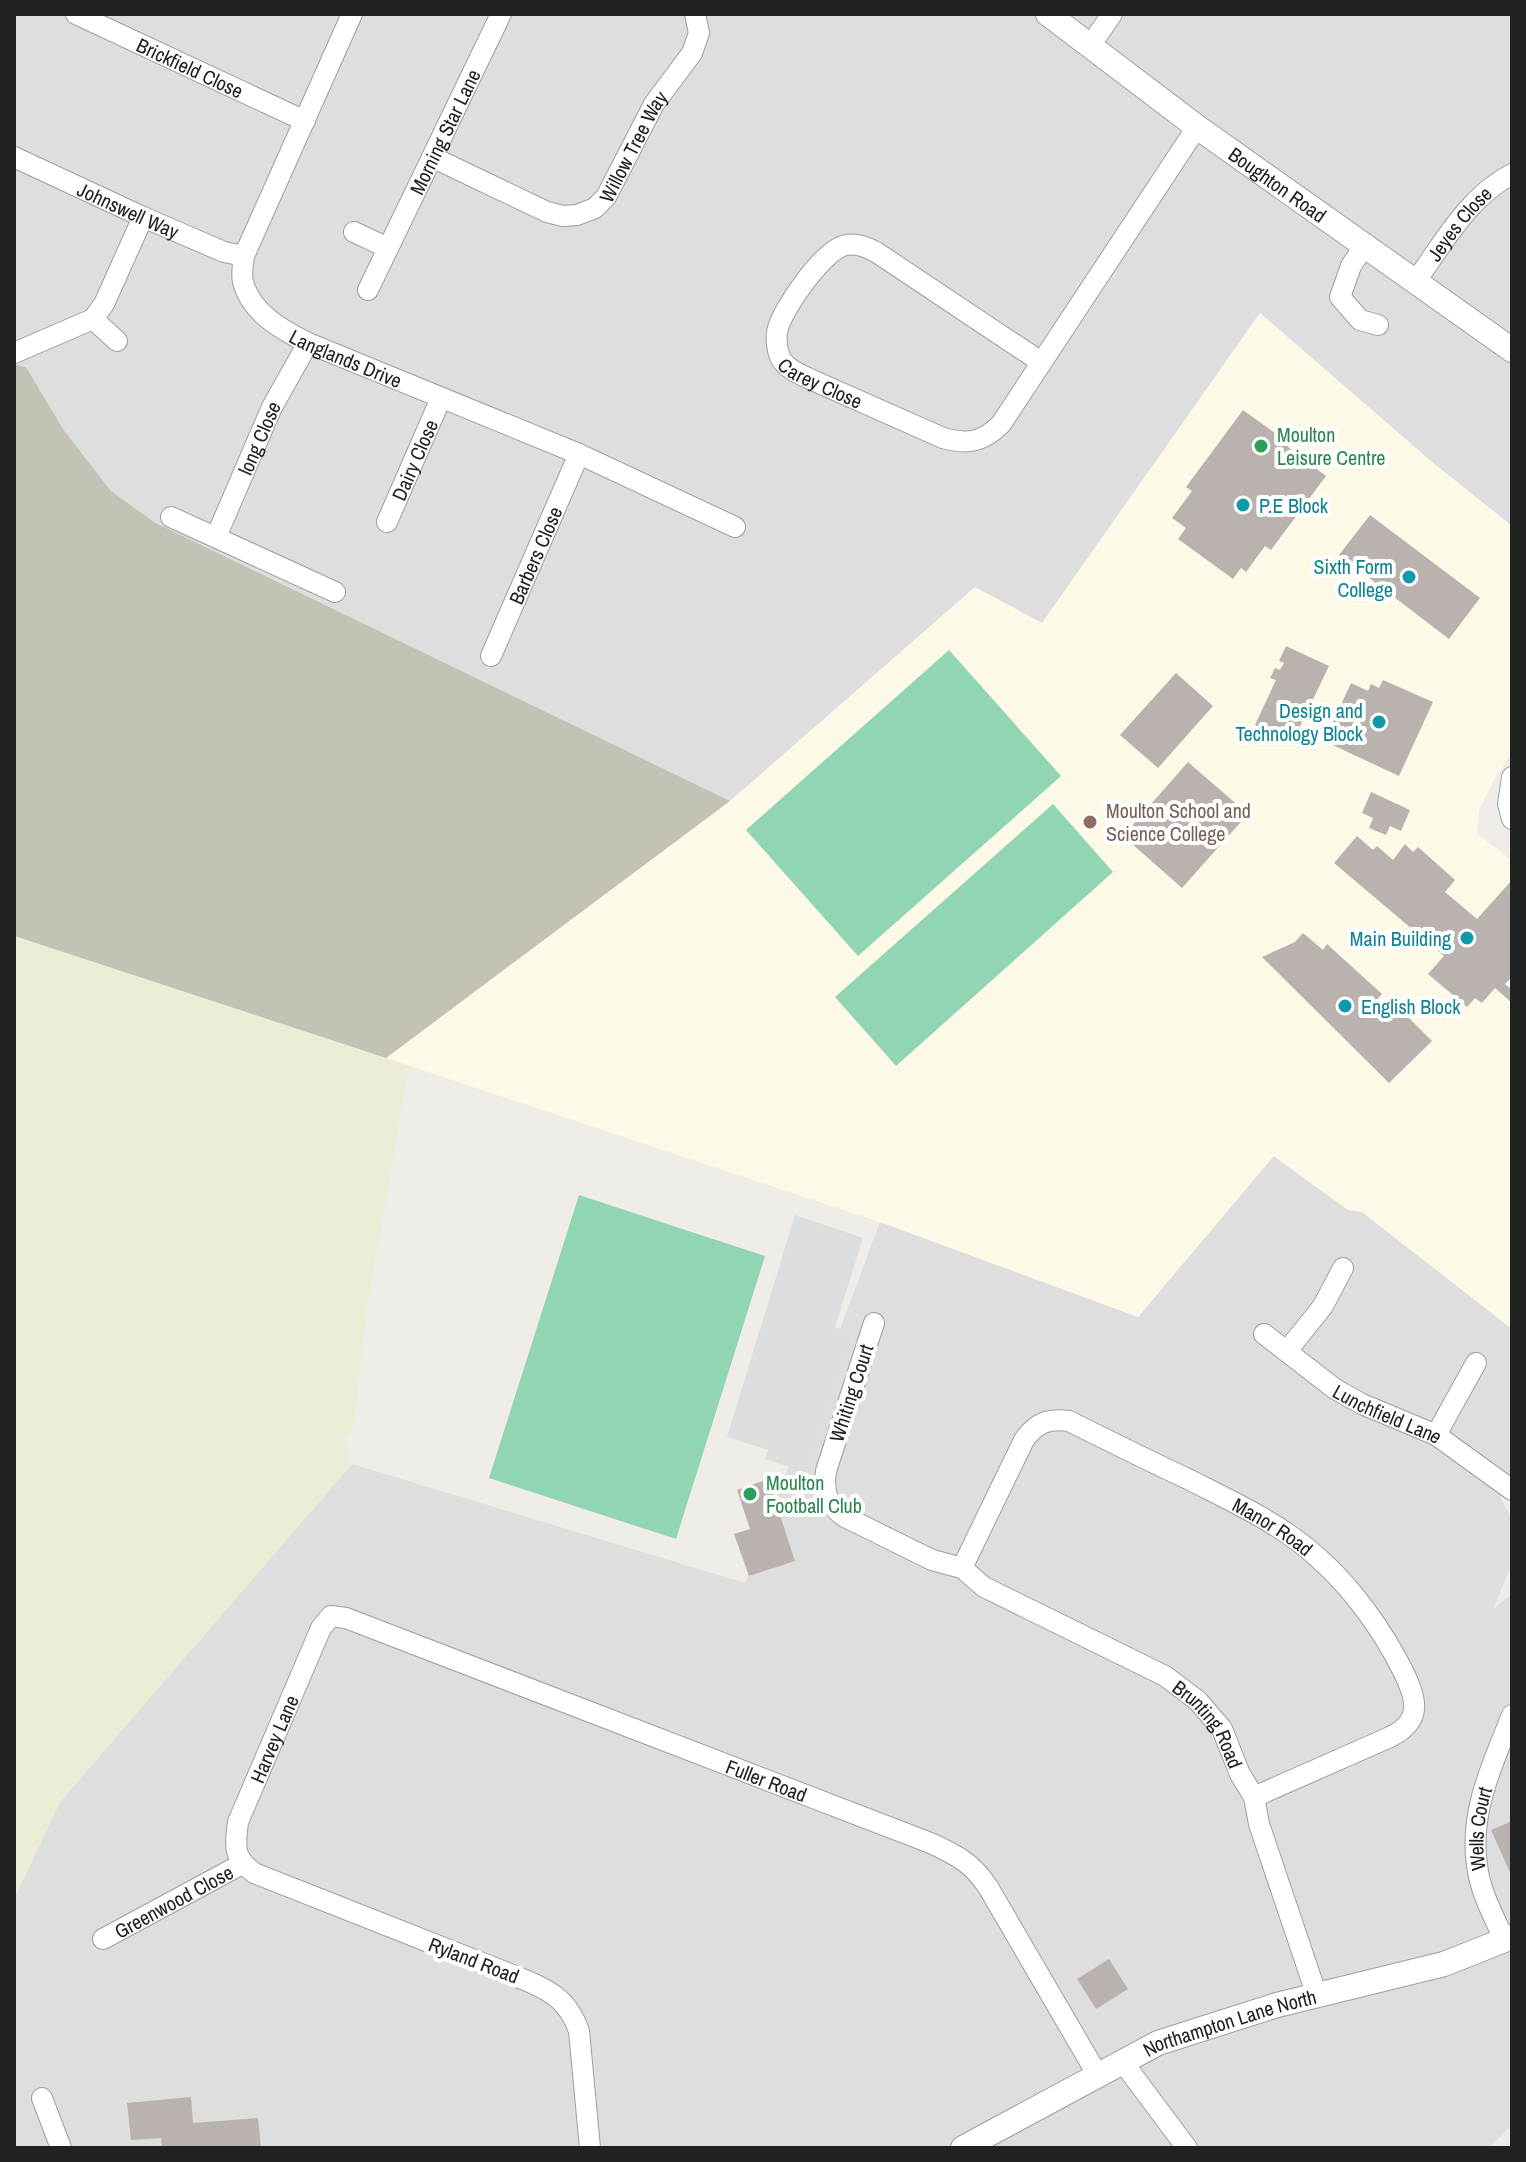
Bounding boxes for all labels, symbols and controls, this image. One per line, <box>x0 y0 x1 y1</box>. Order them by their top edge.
street label: Brickfield Close <box>132 31 248 104</box>
street label: Morning Star Lane <box>403 64 486 199</box>
street label: Willow Tree Way <box>592 84 673 207</box>
street label: Boughton Road <box>1223 140 1332 228</box>
street label: Johnswell Way <box>73 175 184 245</box>
street label: Jeyes Close <box>1420 180 1497 266</box>
street label: Langlands Drive <box>285 322 406 394</box>
street label: Carey Close <box>772 351 867 414</box>
street label: long Close <box>231 396 286 479</box>
street label: Dairy Close <box>385 415 444 504</box>
place label: Moulton Leisure Centre <box>1277 421 1385 471</box>
marker: Moulton Leisure Centre <box>1252 437 1270 455</box>
place label: P.E Block <box>1259 492 1329 519</box>
marker: P.E Block <box>1234 496 1252 514</box>
street label: Barbers Close <box>502 502 568 608</box>
place label: Sixth Form College <box>1314 553 1393 603</box>
marker: Sixth Form College <box>1400 568 1418 586</box>
place label: Design and Technology Block <box>1235 697 1364 747</box>
marker: Design and Technology Block <box>1370 713 1388 731</box>
place label: Moulton School and Science College <box>1106 797 1251 847</box>
marker: Moulton School and Science College <box>1081 813 1099 831</box>
place label: Main Building <box>1350 925 1451 952</box>
marker: Main Building <box>1458 929 1476 947</box>
place label: English Block <box>1361 993 1461 1020</box>
marker: English Block <box>1336 997 1354 1015</box>
street label: Whiting Court <box>823 1340 880 1445</box>
street label: Lunchfield Lane <box>1328 1377 1448 1449</box>
place label: Moulton Football Club <box>766 1469 862 1519</box>
marker: Moulton Football Club <box>741 1485 759 1503</box>
street label: Manor Road <box>1228 1491 1319 1561</box>
street label: Brunting Road <box>1167 1673 1250 1772</box>
street label: Harvey Lane <box>243 1691 304 1787</box>
street label: Fuller Road <box>722 1752 811 1808</box>
street label: Wells Court <box>1462 1783 1498 1872</box>
street label: Greenwood Close <box>109 1858 238 1944</box>
street label: Ryland Road <box>425 1930 523 1990</box>
street label: Northampton Lane North <box>1138 1982 1319 2062</box>

